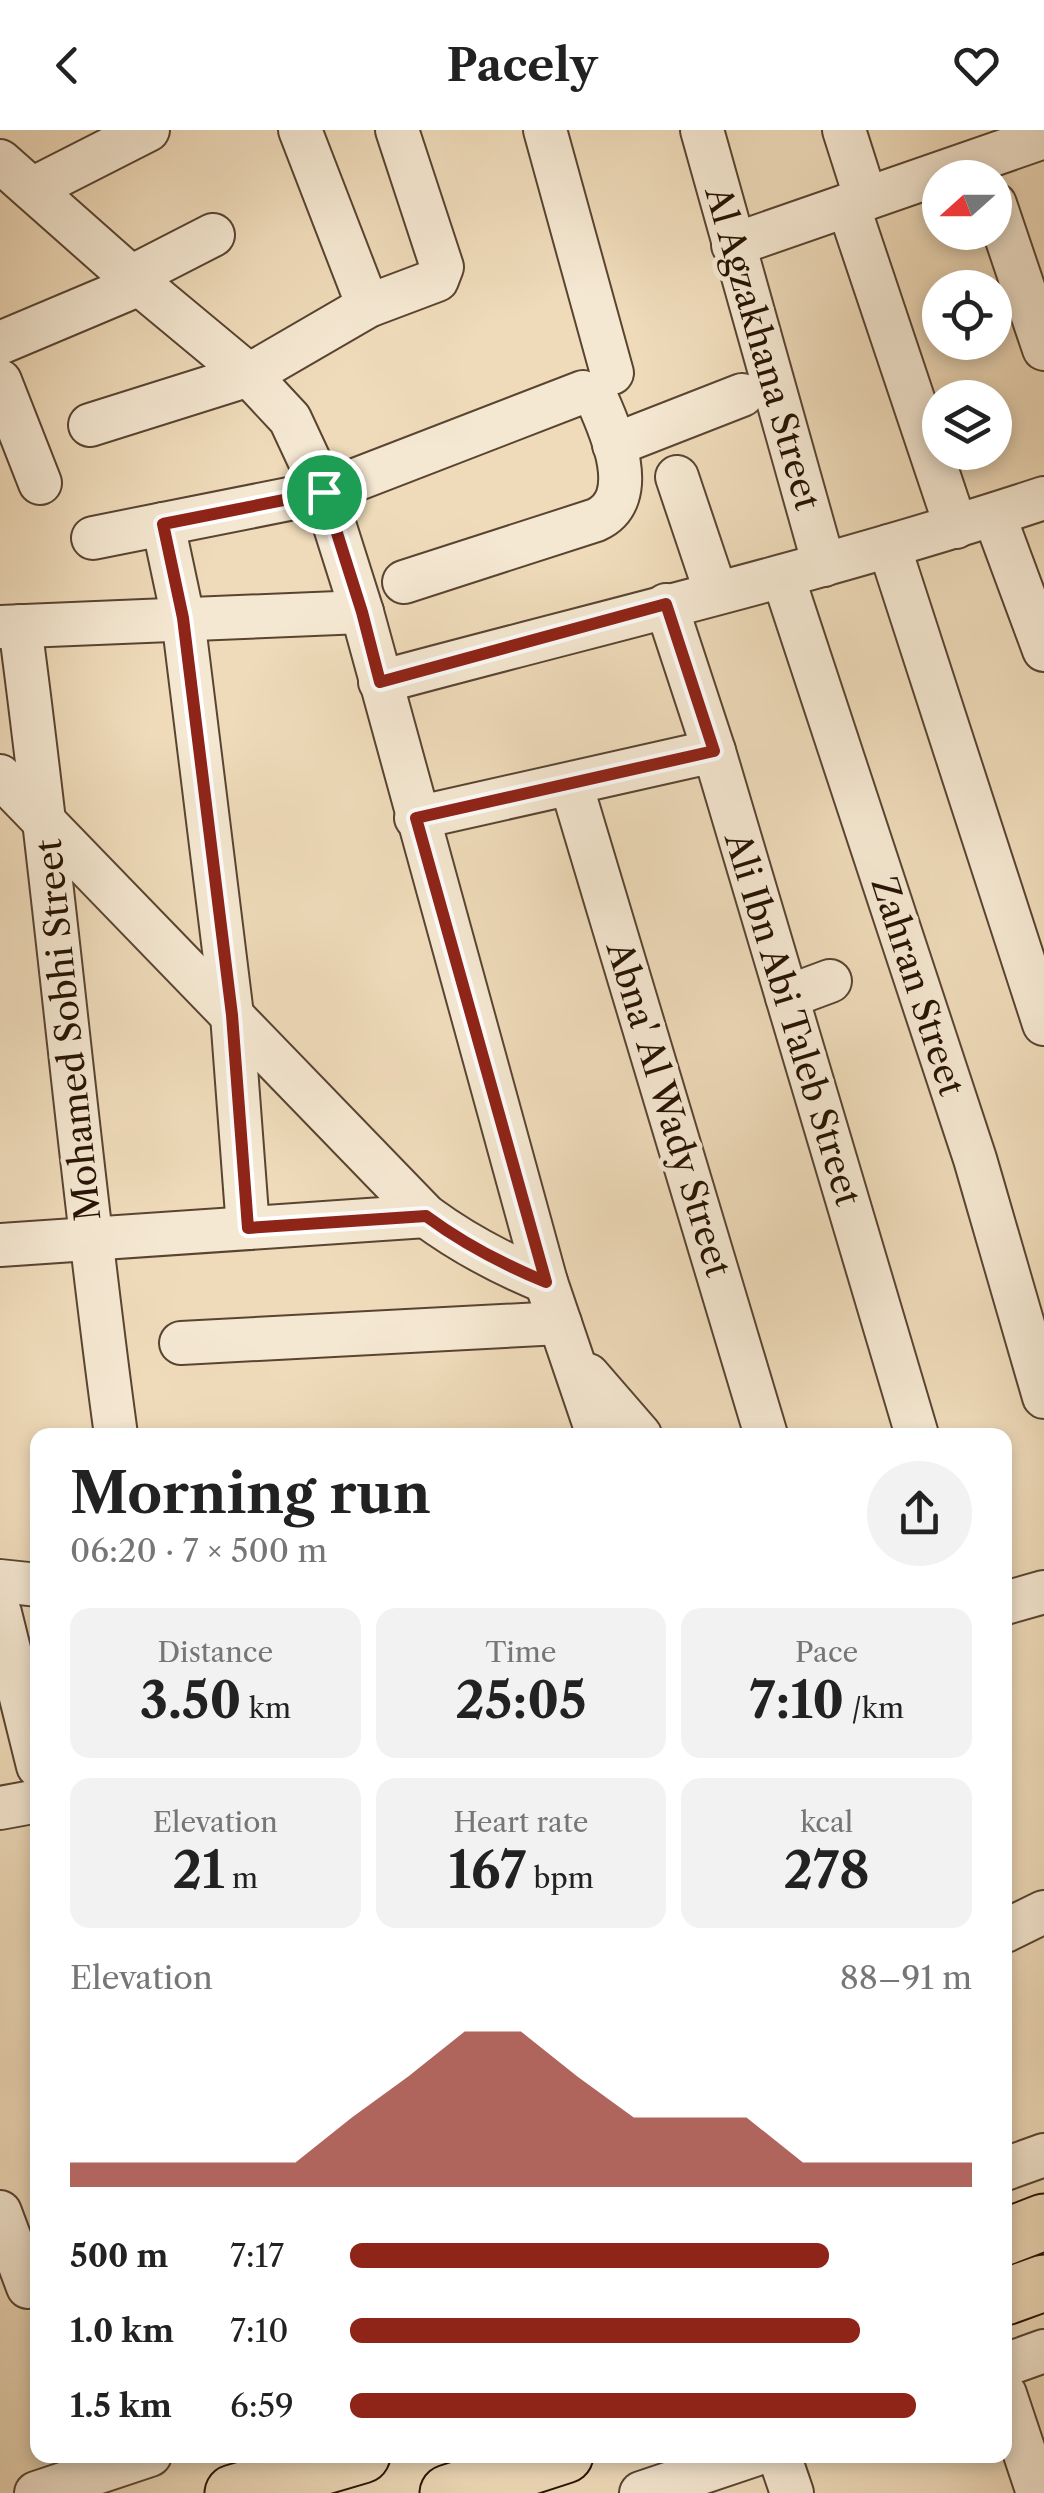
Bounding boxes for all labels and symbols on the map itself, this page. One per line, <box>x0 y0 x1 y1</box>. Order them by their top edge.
north arrow <box>922 160 1012 250</box>
street label: Al Agzakhana Street <box>696 181 830 515</box>
pin <box>282 450 367 535</box>
street label: Ali Ibn Abi Taleb Street <box>715 826 870 1211</box>
street label: Mohamed Sobhi Street <box>26 836 109 1223</box>
street label: Zahran Street <box>862 871 974 1101</box>
street label: Abna' Al Wady Street <box>597 935 741 1282</box>

